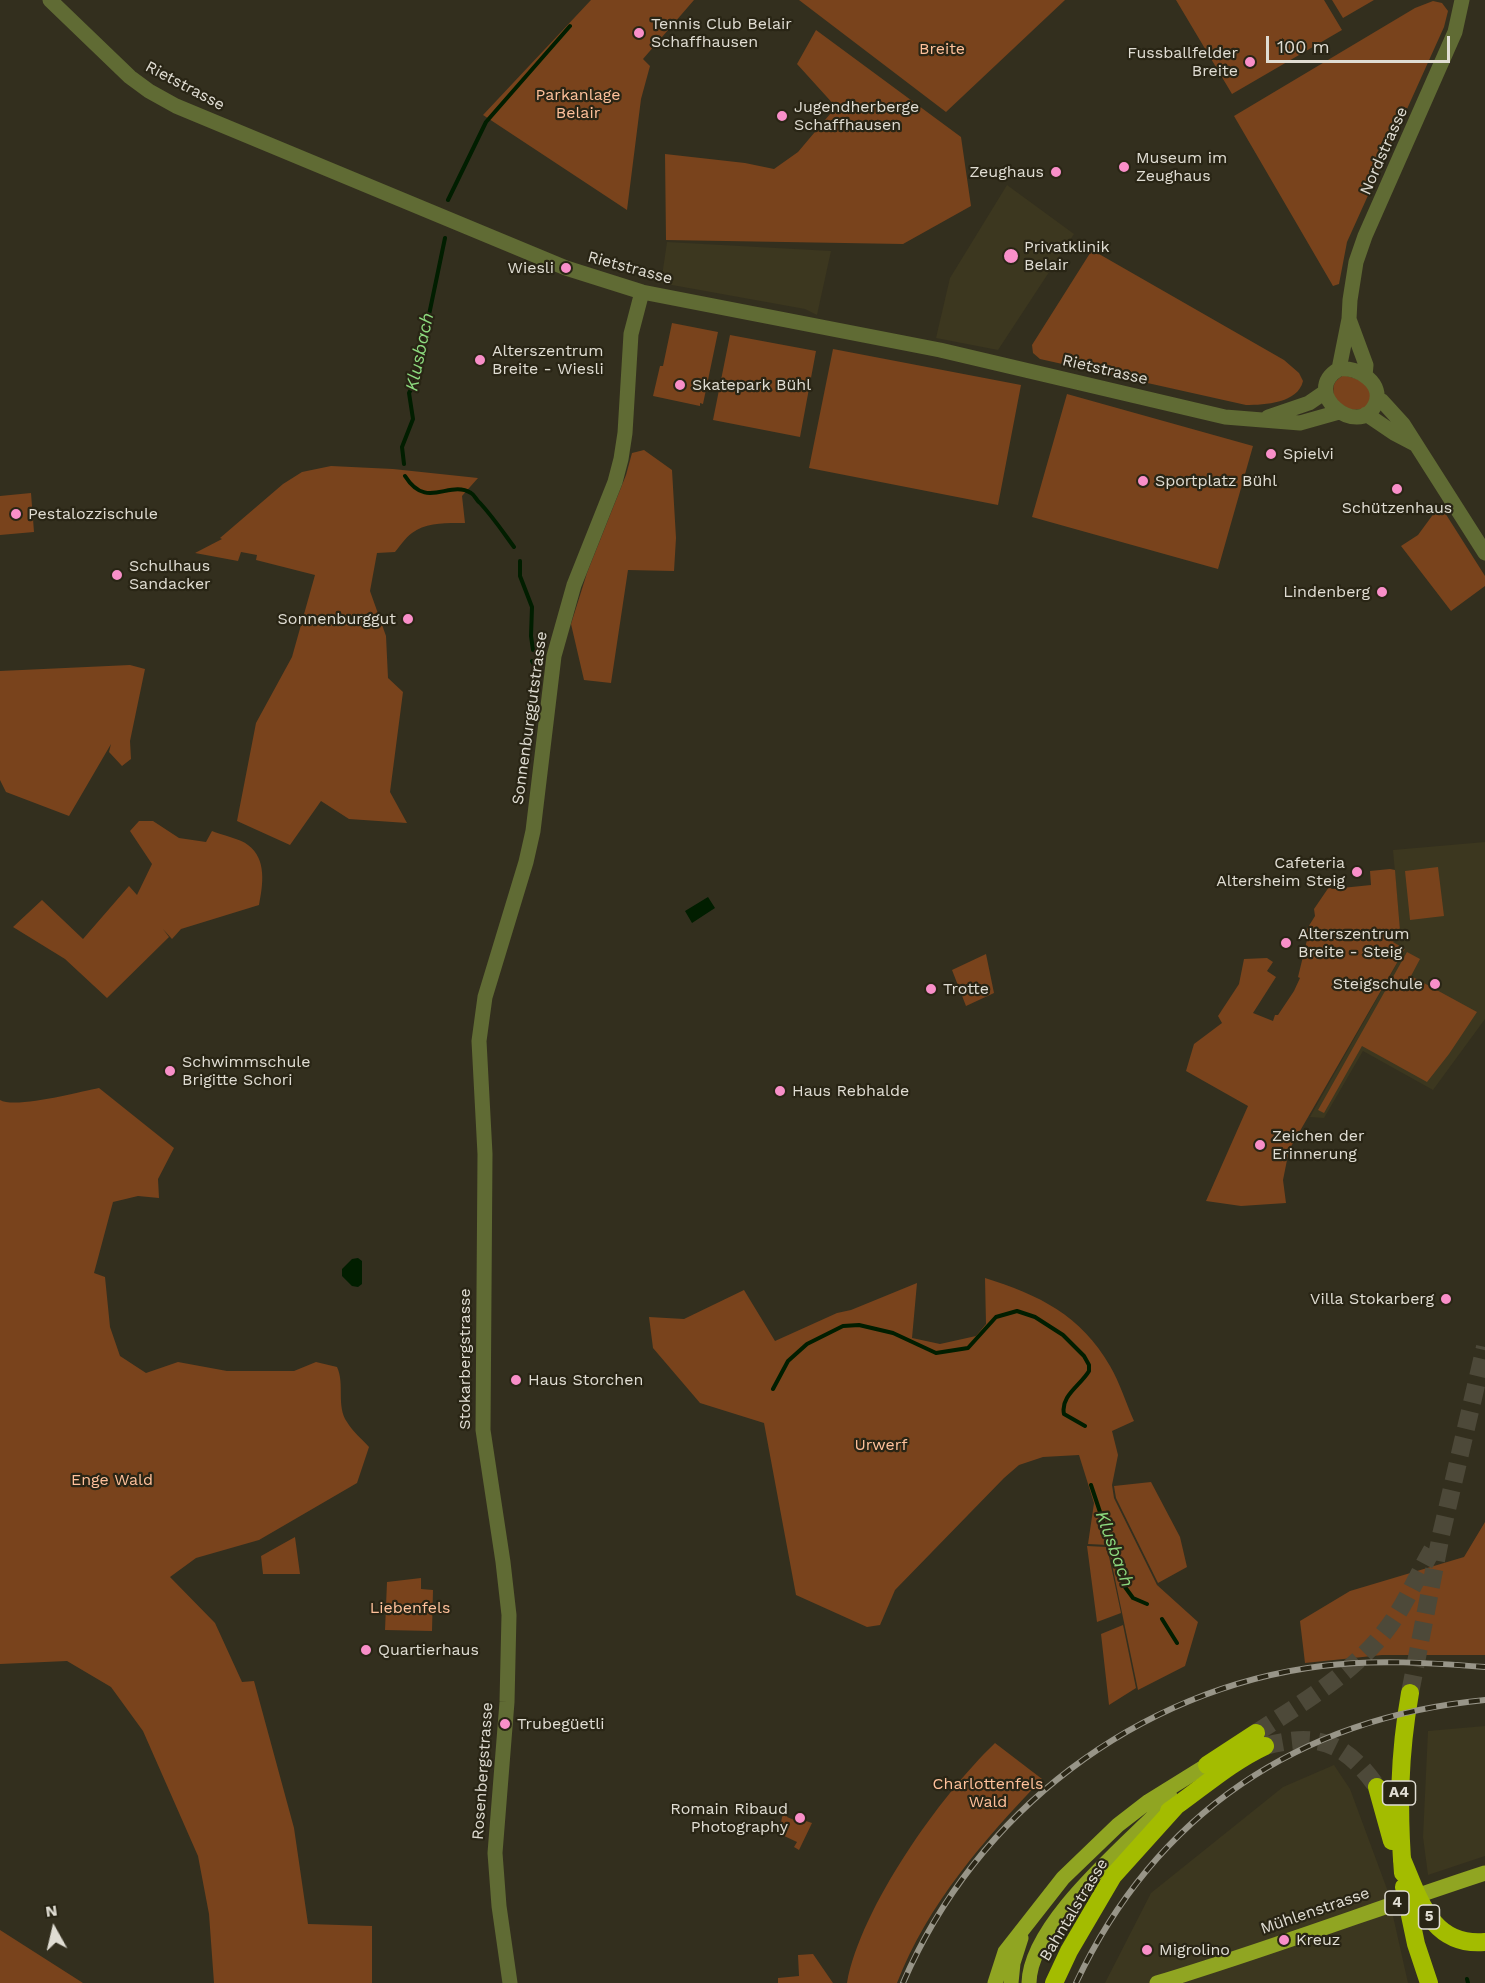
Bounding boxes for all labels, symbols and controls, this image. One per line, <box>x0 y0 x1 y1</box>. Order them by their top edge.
place label: Tennis Club Belair Schaffhausen <box>651 14 792 52</box>
scale bar <box>1269 24 1454 62</box>
marker: Tennis Club Belair Schaffhausen <box>632 26 646 40</box>
text: 100 m <box>1277 36 1330 57</box>
park label: Breite <box>919 39 965 59</box>
place label: Fussballfelder Breite <box>1127 43 1238 81</box>
marker: Fussballfelder Breite <box>1243 55 1257 69</box>
street label: Rietstrasse <box>142 57 228 115</box>
park label: Parkanlage Belair <box>536 85 620 123</box>
place label: Jugendherberge Schaffhausen <box>794 97 919 135</box>
street label: Nordstrasse <box>1356 104 1412 198</box>
marker: Jugendherberge Schaffhausen <box>775 109 789 123</box>
place label: Museum im Zeughaus <box>1136 148 1227 186</box>
marker: Museum im Zeughaus <box>1117 160 1131 174</box>
place label: Zeughaus <box>969 162 1044 182</box>
marker: Zeughaus <box>1049 165 1063 179</box>
place label: Privatklinik Belair <box>1024 237 1110 275</box>
street label: Rietstrasse <box>585 247 675 289</box>
marker: Privatklinik Belair <box>1002 247 1020 265</box>
place label: Wiesli <box>508 258 554 278</box>
marker: Wiesli <box>559 261 573 275</box>
water label: Klusbach <box>401 311 439 393</box>
place label: Alterszentrum Breite - Wiesli <box>492 341 604 379</box>
street label: Rietstrasse <box>1060 351 1150 389</box>
marker: Alterszentrum Breite - Wiesli <box>473 353 487 367</box>
place label: Skatepark Bühl <box>692 375 811 395</box>
marker: Skatepark Bühl <box>673 378 687 392</box>
place label: Spielvi <box>1283 444 1334 464</box>
marker: Spielvi <box>1264 447 1278 461</box>
place label: Sportplatz Bühl <box>1155 471 1277 491</box>
marker: Sportplatz Bühl <box>1136 474 1150 488</box>
marker: Schützenhaus <box>1390 482 1404 496</box>
place label: Schützenhaus <box>1342 498 1452 518</box>
place label: Pestalozzischule <box>28 504 158 524</box>
marker: Pestalozzischule <box>9 507 23 521</box>
place label: Schulhaus Sandacker <box>129 556 211 594</box>
marker: Schulhaus Sandacker <box>110 568 124 582</box>
place label: Lindenberg <box>1283 582 1370 602</box>
marker: Lindenberg <box>1375 585 1389 599</box>
place label: Sonnenburggut <box>278 609 396 629</box>
marker: Sonnenburggut <box>401 612 415 626</box>
street label: Sonnenburggutstrasse <box>508 630 552 806</box>
place label: Cafeteria Altersheim Steig <box>1216 853 1345 891</box>
marker: Cafeteria Altersheim Steig <box>1350 865 1364 879</box>
place label: Alterszentrum Breite - Steig <box>1298 924 1409 962</box>
marker: Alterszentrum Breite - Steig <box>1279 936 1293 950</box>
place label: Steigschule <box>1333 974 1423 994</box>
marker: Steigschule <box>1428 977 1442 991</box>
place label: Trotte <box>943 979 989 999</box>
marker: Trotte <box>924 982 938 996</box>
place label: Schwimmschule Brigitte Schori <box>182 1052 310 1090</box>
marker: Schwimmschule Brigitte Schori <box>163 1064 177 1078</box>
place label: Haus Rebhalde <box>792 1081 909 1101</box>
marker: Haus Rebhalde <box>773 1084 787 1098</box>
place label: Zeichen der Erinnerung <box>1272 1126 1364 1164</box>
marker: Zeichen der Erinnerung <box>1253 1138 1267 1152</box>
street label: Stokarbergstrasse <box>455 1288 475 1430</box>
place label: Villa Stokarberg <box>1310 1289 1434 1309</box>
marker: Villa Stokarberg <box>1439 1292 1453 1306</box>
place label: Haus Storchen <box>528 1370 643 1390</box>
marker: Haus Storchen <box>509 1373 523 1387</box>
park label: Urwerf <box>855 1435 907 1455</box>
park label: Enge Wald <box>71 1470 153 1490</box>
water label: Klusbach <box>1090 1508 1138 1590</box>
park label: Liebenfels <box>370 1598 450 1618</box>
place label: Quartierhaus <box>378 1640 479 1660</box>
marker: Quartierhaus <box>359 1643 373 1657</box>
street label: Rosenbergstrasse <box>469 1701 497 1841</box>
place label: Trubegüetli <box>517 1714 604 1734</box>
marker: Trubegüetli <box>498 1717 512 1731</box>
park label: Charlottenfels Wald <box>933 1774 1043 1812</box>
road number: A4 <box>1382 1781 1416 1805</box>
place label: Romain Ribaud Photography <box>670 1799 788 1837</box>
marker: Romain Ribaud Photography <box>793 1811 807 1825</box>
street label: Bahntalstrasse <box>1036 1855 1112 1965</box>
street label: Mühlenstrasse <box>1258 1883 1372 1939</box>
road number: 4 <box>1385 1891 1409 1915</box>
north arrow <box>24 1899 84 1959</box>
text: N <box>44 1900 59 1921</box>
road number: 5 <box>1418 1905 1440 1929</box>
place label: Kreuz <box>1296 1930 1340 1950</box>
marker: Kreuz <box>1277 1933 1291 1947</box>
place label: Migrolino <box>1159 1940 1230 1960</box>
marker: Migrolino <box>1140 1943 1154 1957</box>

